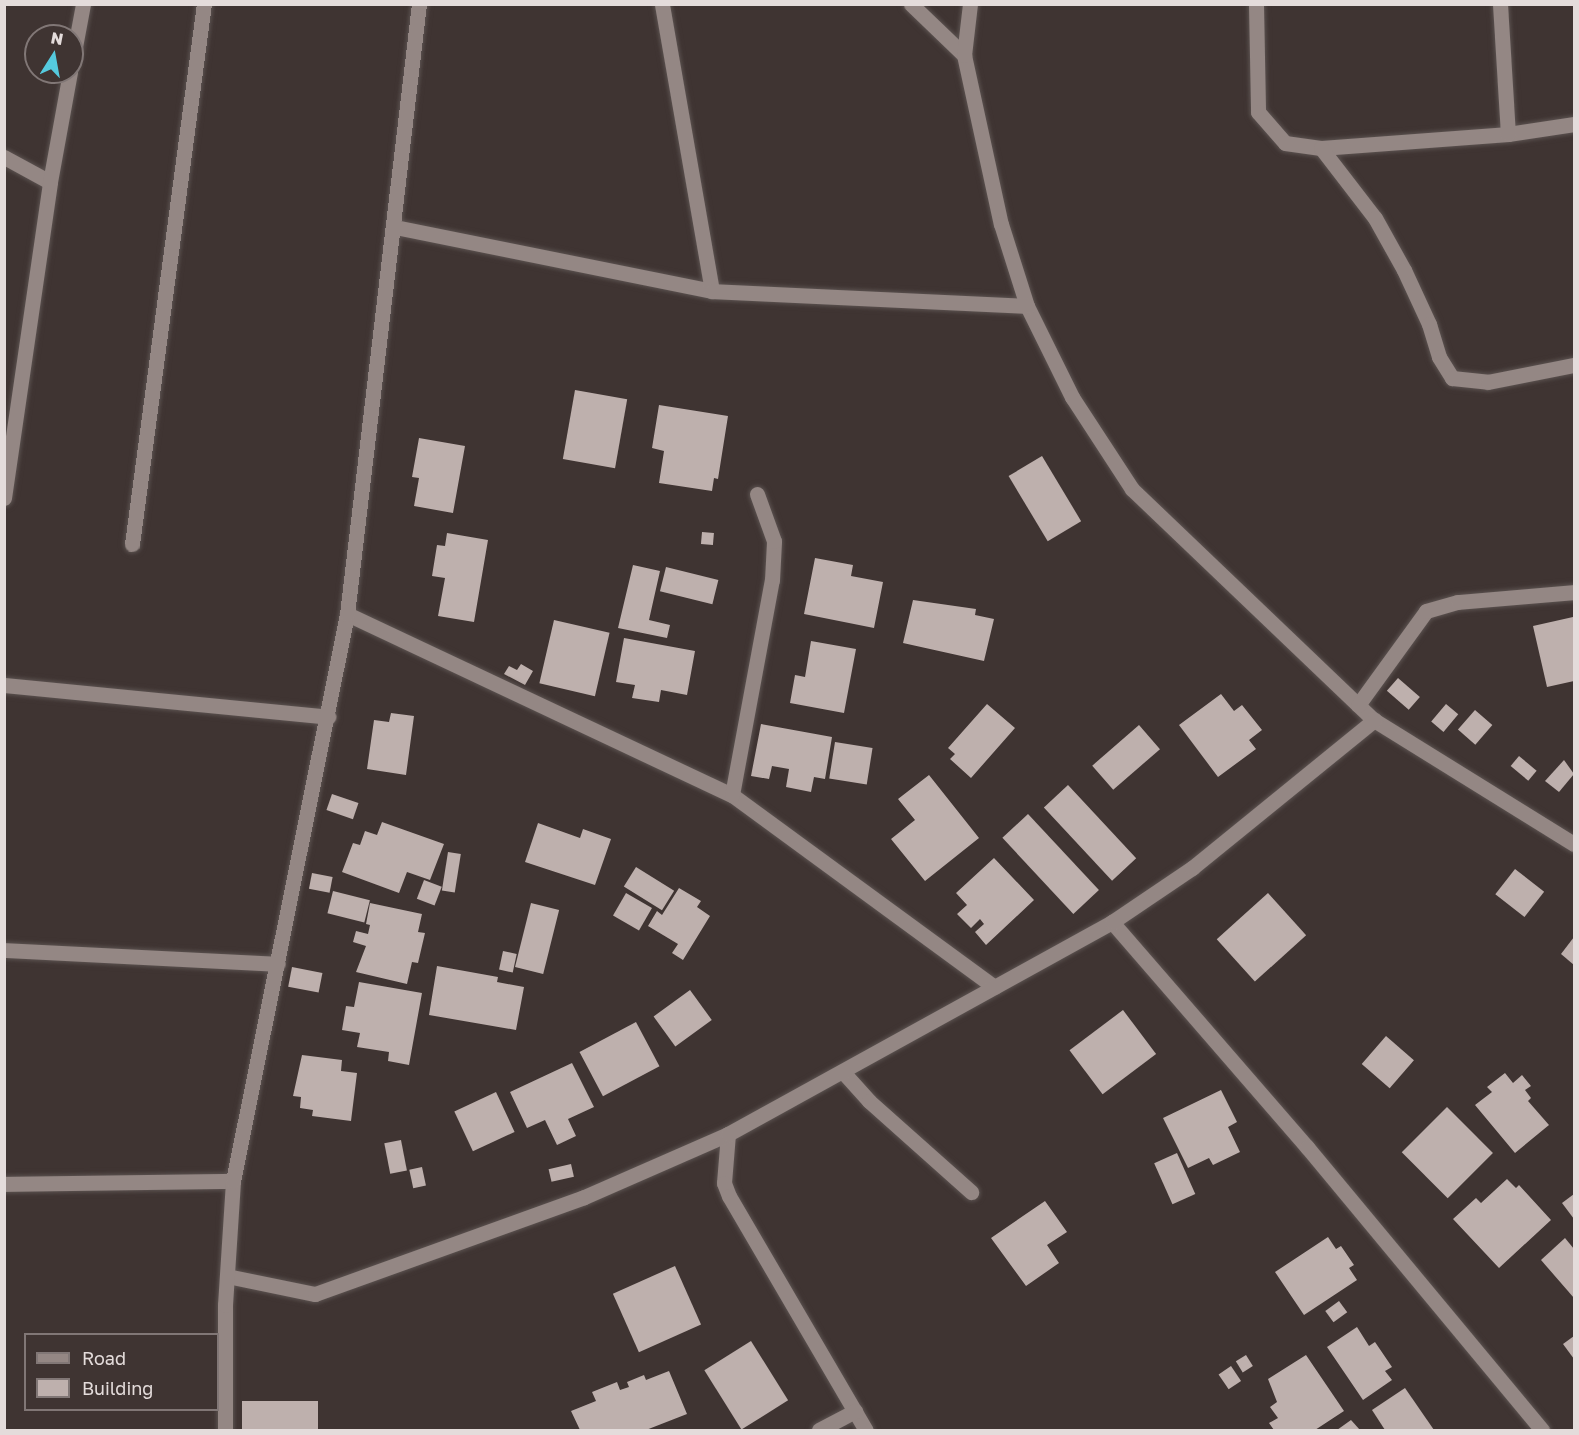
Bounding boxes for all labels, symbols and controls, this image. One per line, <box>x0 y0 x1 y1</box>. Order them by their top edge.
north arrow <box>24 24 84 84</box>
text: N <box>49 27 65 49</box>
legend <box>24 1333 219 1411</box>
text: Road <box>82 1347 126 1369</box>
text: Building <box>82 1377 153 1399</box>

